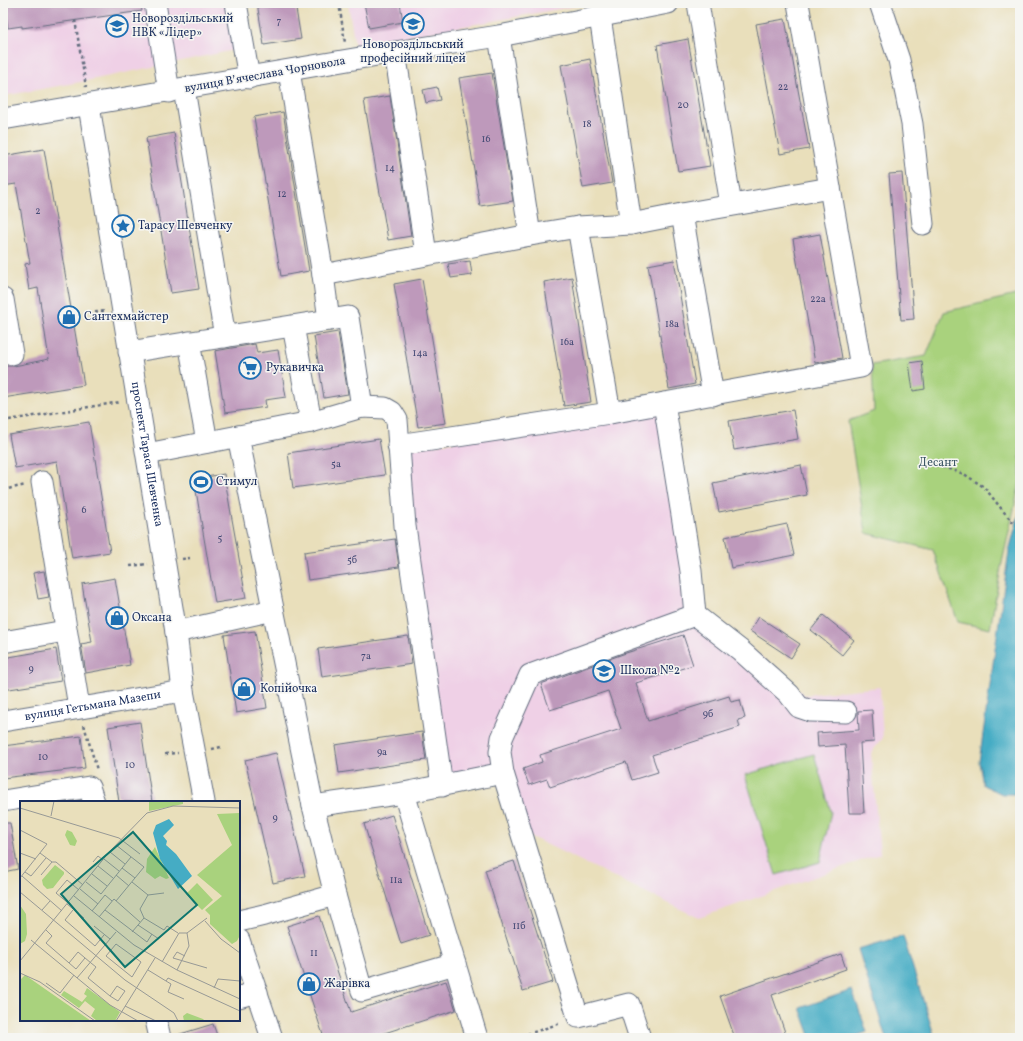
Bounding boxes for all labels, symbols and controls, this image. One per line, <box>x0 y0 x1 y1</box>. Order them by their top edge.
place label: Новороздільський НВК «Лідер» <box>132 11 233 41</box>
school or university icon: Новороздільський професійний ліцей <box>400 11 426 37</box>
school or university icon: Новороздільський НВК «Лідер» <box>104 13 130 39</box>
house number: 7 <box>277 14 282 28</box>
place label: Новороздільський професійний ліцей <box>360 37 466 67</box>
street label: вулиця Вʼячеслава Чорновола <box>183 53 347 97</box>
house number: 22 <box>778 80 788 94</box>
house number: 20 <box>677 98 689 112</box>
house number: 18 <box>583 117 591 131</box>
house number: 16 <box>482 132 490 146</box>
house number: 14 <box>385 161 395 175</box>
house number: 12 <box>277 187 287 201</box>
house number: 2 <box>35 204 41 218</box>
place icon: Тарасу Шевченку <box>110 213 136 239</box>
place label: Тарасу Шевченку <box>138 218 233 234</box>
house number: 22а <box>810 292 826 306</box>
shop icon: Сантехмайстер <box>56 304 82 330</box>
place label: Сантехмайстер <box>84 309 169 325</box>
house number: 18а <box>665 317 679 331</box>
house number: 16а <box>560 335 574 349</box>
house number: 14а <box>413 346 427 360</box>
supermarket icon: Рукавичка <box>237 355 263 381</box>
place label: Рукавичка <box>266 360 324 376</box>
street label: проспект Тараса Шевченка <box>127 381 166 528</box>
park label: Десант <box>919 455 958 471</box>
house number: 5а <box>331 457 341 471</box>
sports icon: Стимул <box>188 469 214 495</box>
place label: Стимул <box>216 474 258 490</box>
house number: 6 <box>81 503 87 517</box>
house number: 5 <box>218 531 223 545</box>
house number: 5б <box>347 553 357 567</box>
shop icon: Оксана <box>104 605 130 631</box>
place label: Оксана <box>132 610 172 626</box>
house number: 7а <box>361 649 371 663</box>
school or university icon: Школа №2 <box>591 658 617 684</box>
house number: 9 <box>28 662 34 676</box>
place label: Школа №2 <box>620 663 680 679</box>
shop icon: Копійочка <box>231 676 257 702</box>
place label: Копійочка <box>260 681 317 697</box>
street label: вулиця Гетьмана Мазепи <box>24 687 162 725</box>
house number: 9б <box>703 707 713 721</box>
house number: 9а <box>377 745 387 759</box>
house number: 10 <box>38 750 48 764</box>
house number: 10 <box>125 758 135 772</box>
inset map <box>20 801 240 1021</box>
house number: 9 <box>272 811 278 825</box>
house number: 11а <box>390 873 402 887</box>
house number: 11б <box>512 919 526 933</box>
house number: 11 <box>310 946 318 960</box>
shop icon: Жарівка <box>296 971 322 997</box>
place label: Жарівка <box>324 976 370 992</box>

